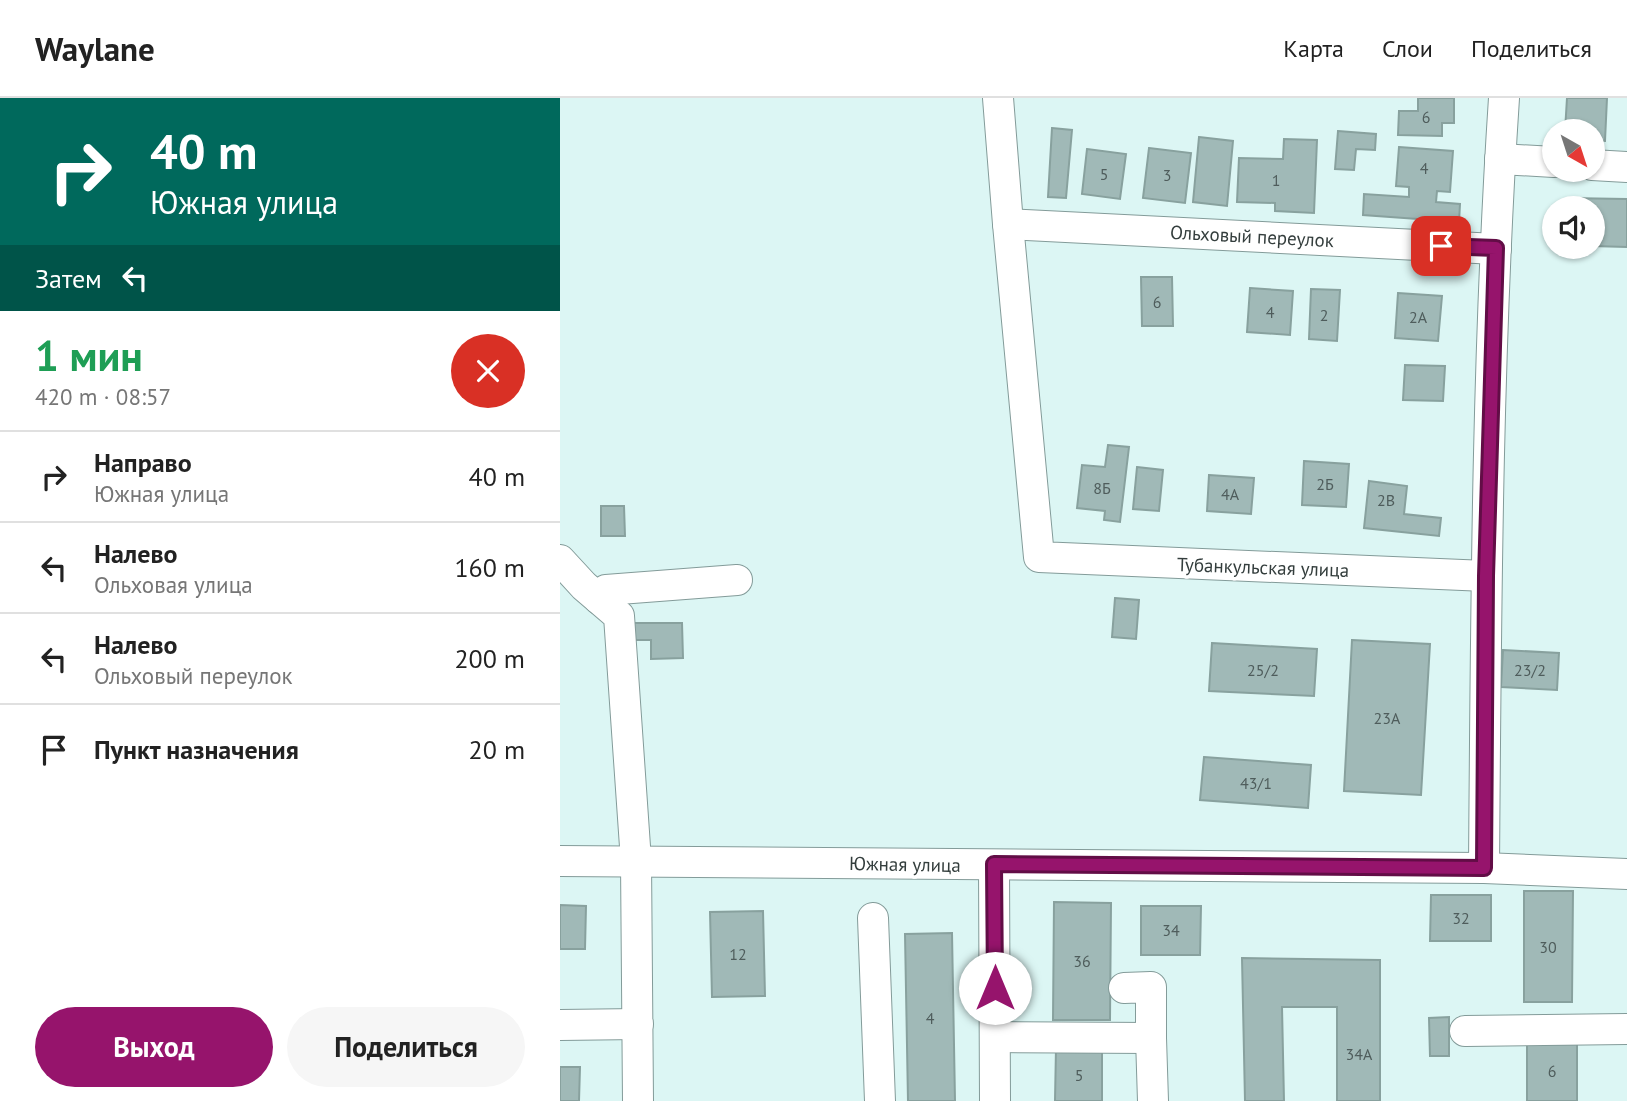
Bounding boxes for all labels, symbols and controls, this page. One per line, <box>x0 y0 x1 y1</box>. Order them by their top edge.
text: Waylane <box>35 27 155 70</box>
text: Карта <box>1283 33 1344 64</box>
text: Слои <box>1382 33 1433 64</box>
text: Поделиться <box>1471 33 1592 64</box>
house number: 6 <box>1422 107 1430 127</box>
text: 40 m <box>150 119 257 183</box>
north arrow <box>1542 119 1605 182</box>
map controls <box>1542 119 1605 259</box>
icon: right <box>35 126 126 217</box>
house number: 4 <box>1420 158 1429 178</box>
house number: 5 <box>1100 164 1108 184</box>
house number: 3 <box>1163 165 1171 185</box>
house number: 1 <box>1272 170 1280 190</box>
text: Южная улица <box>150 181 338 223</box>
button: sound <box>1542 196 1605 259</box>
pin <box>1411 216 1471 276</box>
street label: Ольховый переулок <box>1169 220 1335 252</box>
icon: arrive <box>1422 227 1460 265</box>
icon: left <box>116 259 154 297</box>
text: Затем <box>35 262 102 295</box>
house number: 6 <box>1153 292 1161 312</box>
house number: 4 <box>1266 302 1275 322</box>
house number: 2 <box>1320 305 1328 325</box>
house number: 2А <box>1409 307 1428 327</box>
text: 1 мин <box>35 328 143 383</box>
button: close <box>451 334 525 408</box>
text: 420 m · 08:57 <box>35 382 171 411</box>
text: Направо <box>94 446 192 479</box>
icon: right <box>35 458 73 496</box>
text: 40 m <box>469 460 525 493</box>
house number: 2Б <box>1316 474 1334 494</box>
house number: 8Б <box>1093 478 1111 498</box>
text: Южная улица <box>94 479 229 508</box>
house number: 4А <box>1221 484 1240 504</box>
house number: 2В <box>1377 490 1395 510</box>
text: Налево <box>94 537 178 570</box>
icon: left <box>35 549 73 587</box>
text: 160 m <box>454 551 525 584</box>
street label: Тубанкульская улица <box>1177 552 1349 582</box>
text: Ольховая улица <box>94 570 253 599</box>
text: Налево <box>94 628 178 661</box>
icon: left <box>35 640 73 678</box>
text: 200 m <box>454 642 525 675</box>
house number: 25/2 <box>1247 660 1279 680</box>
house number: 23/2 <box>1514 660 1546 680</box>
text: Ольховый переулок <box>94 661 293 690</box>
house number: 23А <box>1374 708 1401 728</box>
icon: arrive <box>35 731 73 769</box>
text: Пункт назначения <box>94 733 299 766</box>
text: 20 m <box>469 733 525 766</box>
house number: 43/1 <box>1240 773 1272 793</box>
street label: Южная улица <box>849 851 961 877</box>
house number: 32 <box>1452 908 1470 928</box>
house number: 34 <box>1162 920 1180 940</box>
house number: 30 <box>1539 937 1557 957</box>
house number: 12 <box>729 944 747 964</box>
position arrow <box>958 951 1032 1025</box>
house number: 36 <box>1073 951 1091 971</box>
button: Выход <box>35 1007 273 1087</box>
button: Поделиться <box>287 1007 525 1087</box>
house number: 4 <box>926 1008 935 1028</box>
house number: 34А <box>1346 1044 1373 1064</box>
house number: 6 <box>1548 1061 1556 1081</box>
house number: 5 <box>1075 1065 1083 1085</box>

